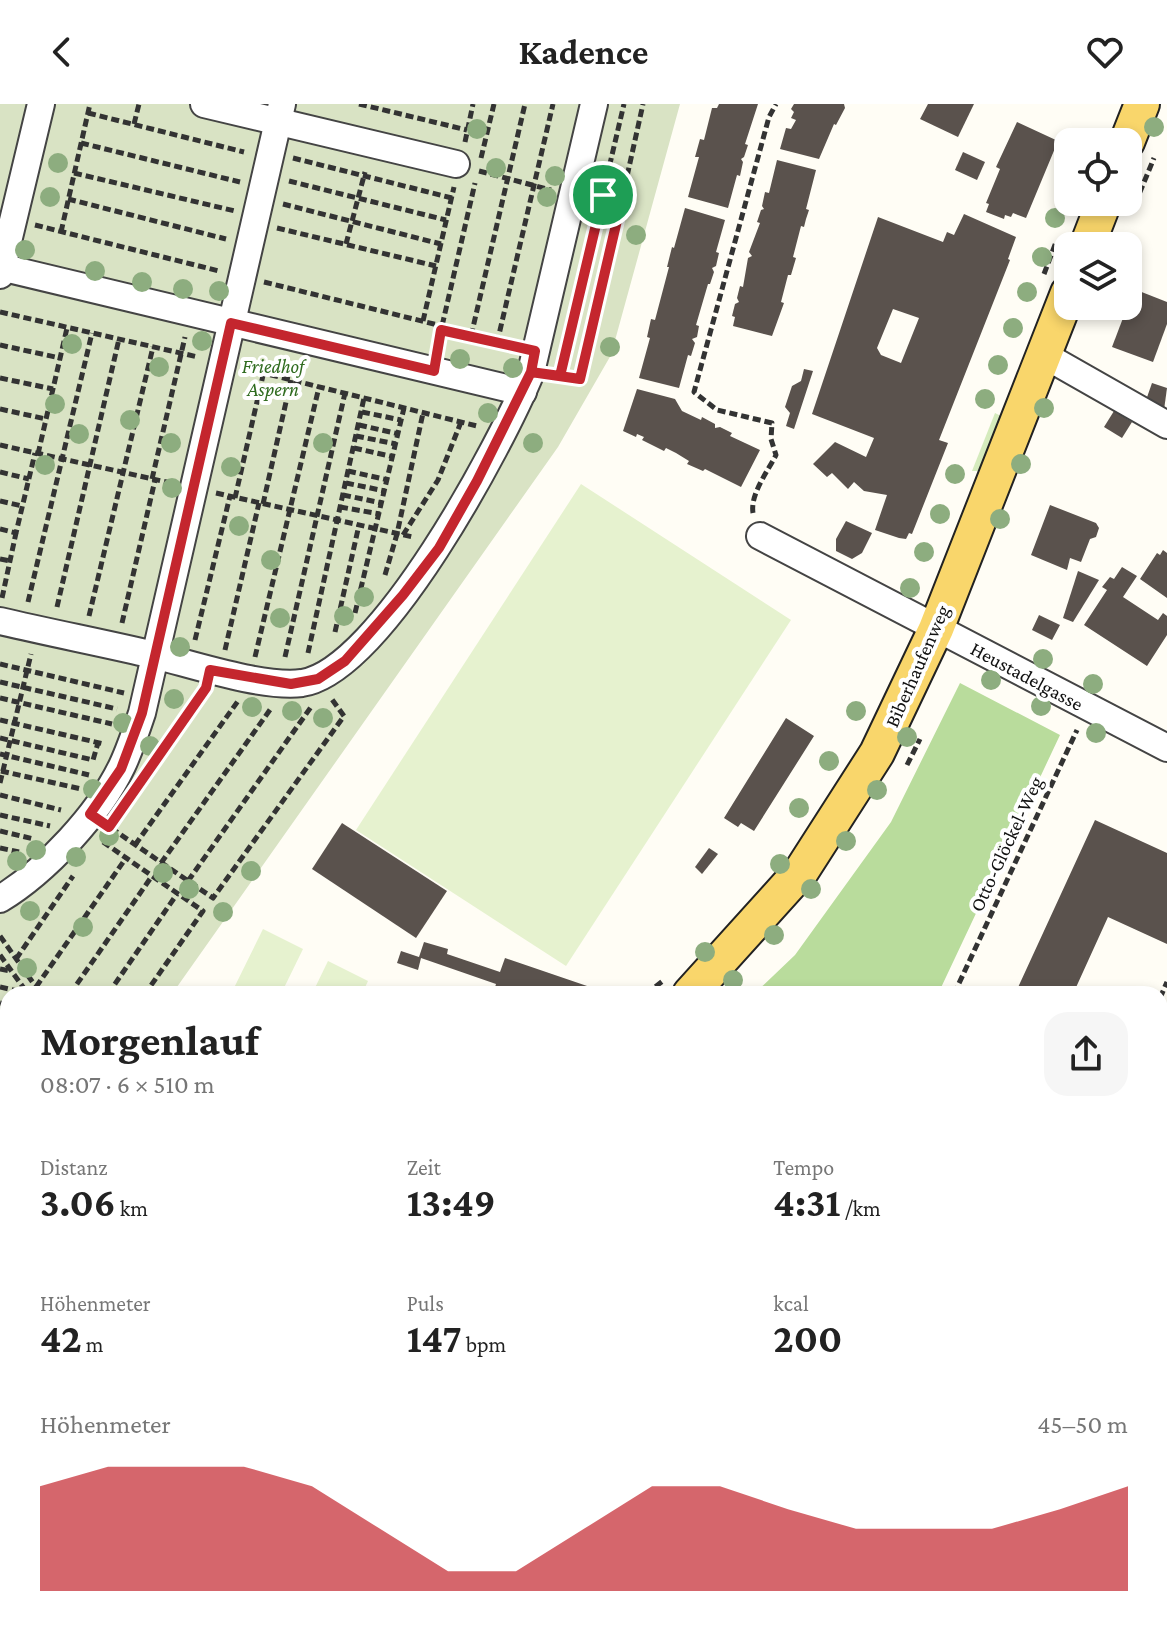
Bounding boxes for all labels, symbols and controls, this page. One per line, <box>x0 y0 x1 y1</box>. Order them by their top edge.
icon: back <box>40 30 84 74</box>
icon: heart <box>1083 30 1127 74</box>
text: Kadence <box>519 32 648 72</box>
map controls <box>1054 128 1142 320</box>
button: locate <box>1054 128 1142 216</box>
pin <box>569 161 637 229</box>
icon: arrive <box>581 173 625 217</box>
button: layers <box>1054 232 1142 320</box>
park label: Friedhof Aspern <box>242 355 307 401</box>
street label: Biberhaufenweg <box>880 601 955 731</box>
street label: Heustadelgasse <box>967 637 1087 716</box>
street label: Otto-Glöckel-Weg <box>965 773 1048 915</box>
button: share <box>1044 1012 1128 1096</box>
text: Morgenlauf <box>40 1016 259 1064</box>
text: 08:07 · 6 × 510 m <box>40 1070 215 1099</box>
text: Distanz <box>40 1155 108 1180</box>
text: Zeit <box>407 1155 441 1180</box>
text: Tempo <box>773 1155 834 1180</box>
text: 3.06 <box>40 1180 116 1225</box>
text: 13:49 <box>407 1180 495 1225</box>
text: 4:31 <box>773 1180 841 1225</box>
text: km <box>116 1196 148 1221</box>
text: /km <box>841 1196 881 1221</box>
text: Höhenmeter <box>40 1291 151 1316</box>
text: Puls <box>407 1291 444 1316</box>
text: kcal <box>773 1291 809 1316</box>
text: 42 <box>40 1316 82 1361</box>
text: 147 <box>407 1316 462 1361</box>
text: 200 <box>773 1316 842 1361</box>
text: m <box>82 1332 103 1357</box>
text: bpm <box>462 1332 506 1357</box>
text: Höhenmeter <box>40 1410 171 1439</box>
text: 45–50 m <box>1037 1410 1128 1439</box>

